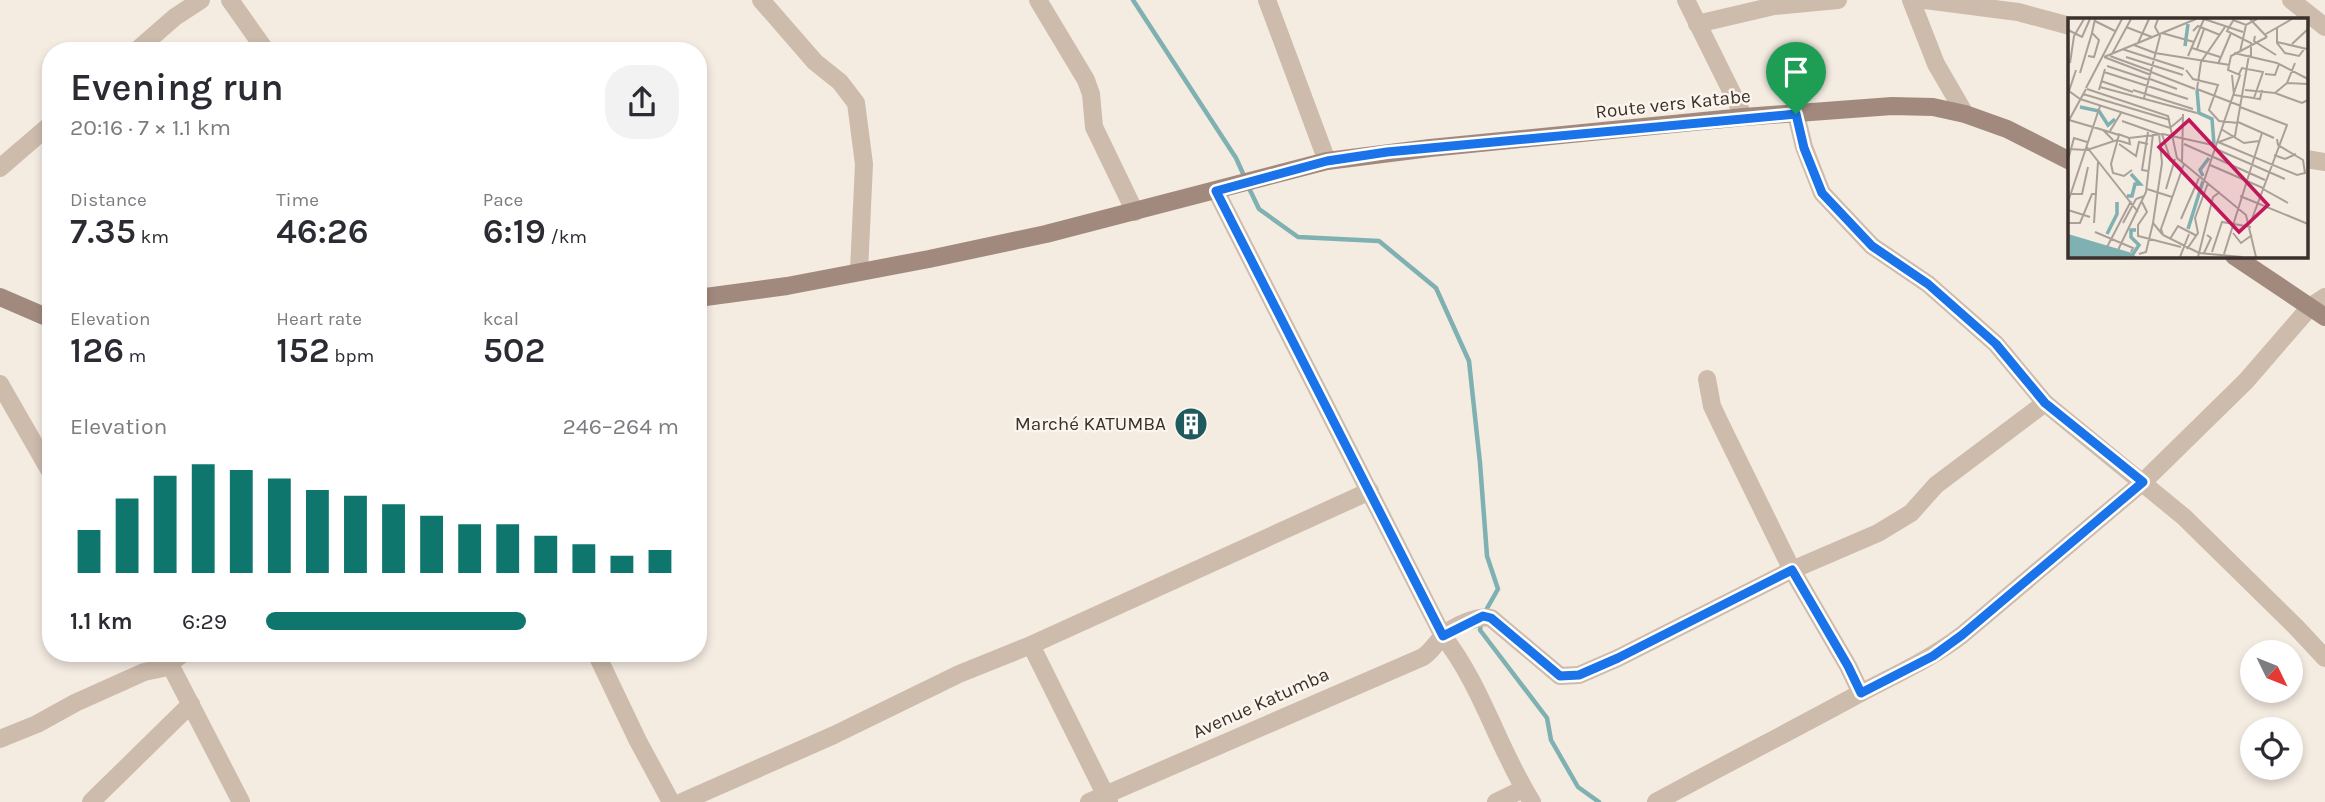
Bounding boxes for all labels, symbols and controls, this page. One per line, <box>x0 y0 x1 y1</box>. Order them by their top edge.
inset map <box>2068 18 2308 257</box>
pin <box>1766 42 1826 114</box>
icon: arrive <box>1777 53 1815 91</box>
text: Evening run <box>70 65 284 110</box>
button: share <box>605 65 679 139</box>
street label: Route vers Katabe <box>1594 85 1752 123</box>
text: 20:16 · 7 × 1.1 km <box>70 114 231 141</box>
text: Distance <box>70 189 147 211</box>
text: Time <box>276 189 319 211</box>
text: Pace <box>483 189 523 211</box>
text: 7.35 <box>70 211 136 252</box>
text: 46:26 <box>276 211 369 252</box>
text: 6:19 <box>483 211 546 252</box>
text: km <box>136 226 169 248</box>
text: /km <box>546 226 587 248</box>
text: Elevation <box>70 308 150 330</box>
text: Heart rate <box>276 308 362 330</box>
text: kcal <box>483 308 519 330</box>
text: 126 <box>70 330 124 371</box>
text: 152 <box>276 330 330 371</box>
text: 502 <box>483 330 546 371</box>
text: m <box>124 345 146 367</box>
text: bpm <box>330 345 374 367</box>
building icon: Marché KATUMBA <box>1172 405 1210 443</box>
text: Elevation <box>70 413 167 440</box>
text: 246–264 m <box>562 413 679 440</box>
place label: Marché KATUMBA <box>1015 413 1166 435</box>
text: 1.1 km <box>70 608 133 635</box>
text: 6:29 <box>182 608 227 635</box>
north arrow <box>2240 640 2303 704</box>
map controls <box>2240 640 2303 780</box>
street label: Avenue Katumba <box>1189 663 1333 743</box>
button: locate <box>2240 717 2303 780</box>

